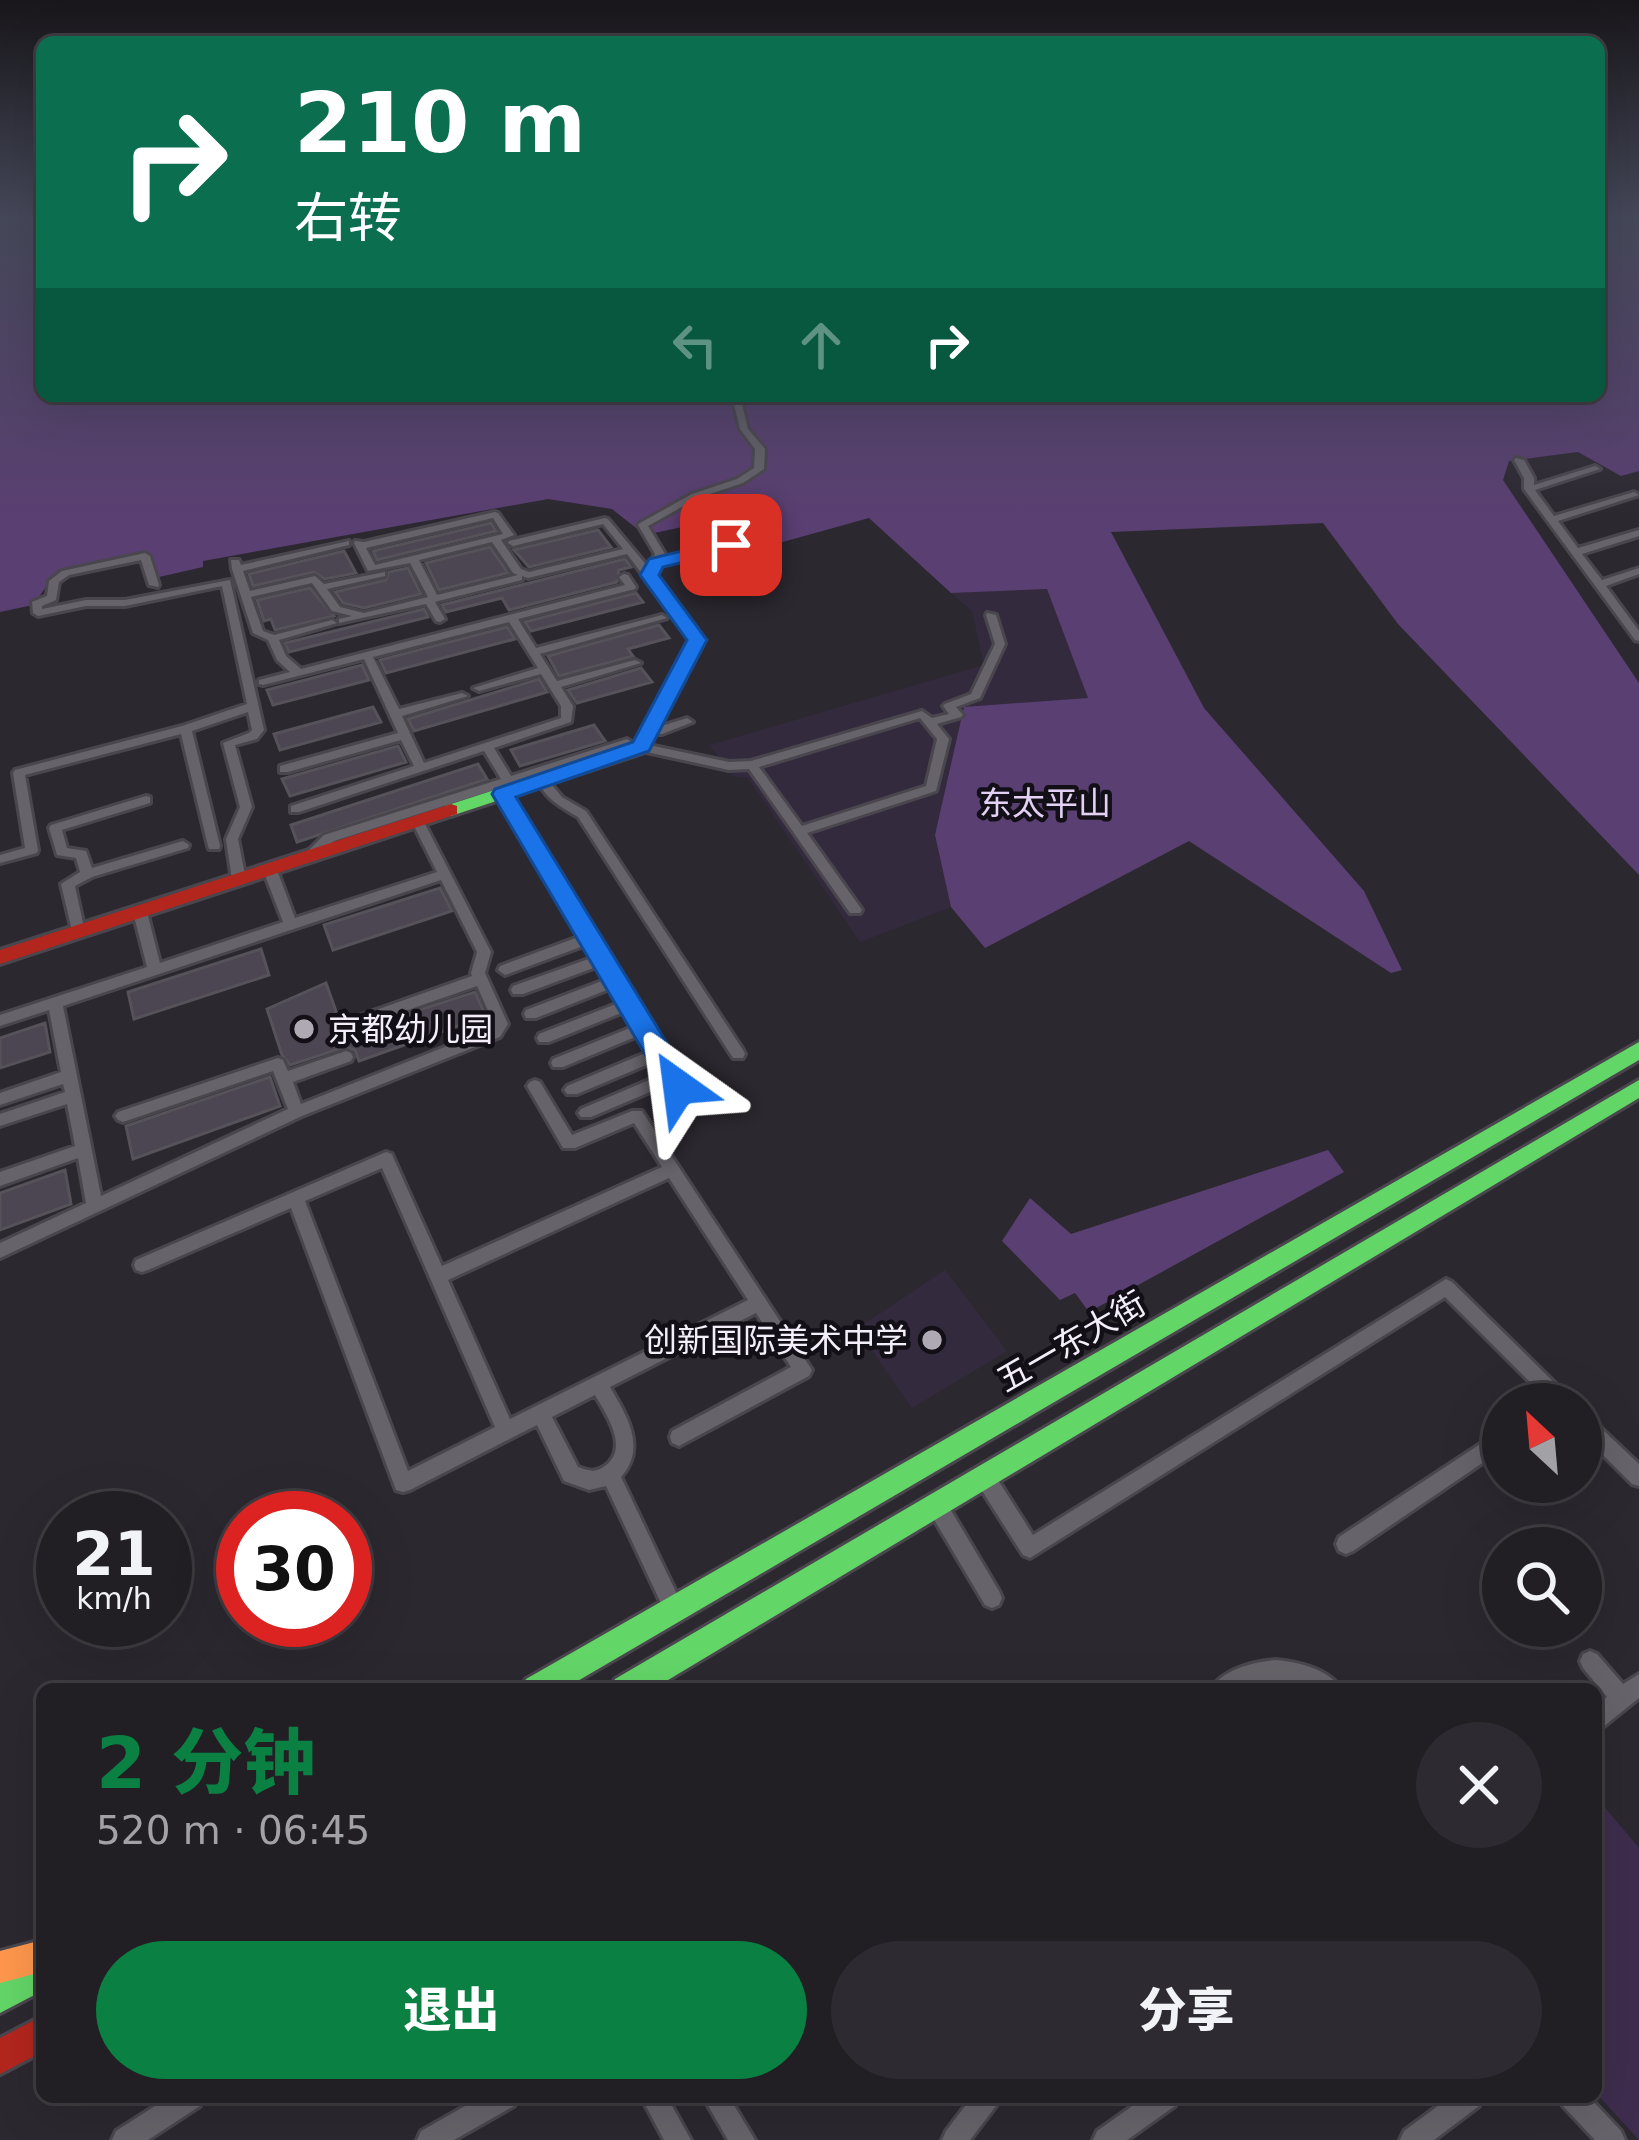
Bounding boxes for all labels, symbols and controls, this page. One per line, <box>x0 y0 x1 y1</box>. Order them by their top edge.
text: 210 m <box>294 74 586 172</box>
icon: right <box>96 84 252 240</box>
text: 右转 <box>294 187 402 250</box>
icon: left <box>662 312 728 378</box>
icon: ahead <box>788 312 854 378</box>
icon: right <box>914 312 980 378</box>
pin <box>680 494 782 596</box>
icon: arrive <box>698 512 764 578</box>
park label: 东太平山 <box>979 784 1111 823</box>
place label: 京都幼儿园 <box>328 1010 493 1049</box>
marker: 京都幼儿园 <box>291 1016 317 1042</box>
position arrow <box>616 1024 742 1150</box>
street label: 五一东大街 <box>990 1283 1152 1400</box>
place label: 创新国际美术中学 <box>644 1321 908 1360</box>
marker: 创新国际美术中学 <box>919 1327 945 1353</box>
north arrow <box>1482 1383 1602 1503</box>
map controls <box>1482 1383 1602 1647</box>
speed limit sign: 30 <box>216 1491 372 1647</box>
text: 21 <box>72 1519 156 1589</box>
button: search <box>1482 1527 1602 1647</box>
text: km/h <box>76 1581 152 1616</box>
text: 2 分钟 <box>96 1721 315 1805</box>
button: close <box>1416 1722 1542 1848</box>
text: 520 m · 06:45 <box>96 1808 370 1853</box>
button: 退出 <box>96 1941 807 2079</box>
button: 分享 <box>831 1941 1542 2079</box>

